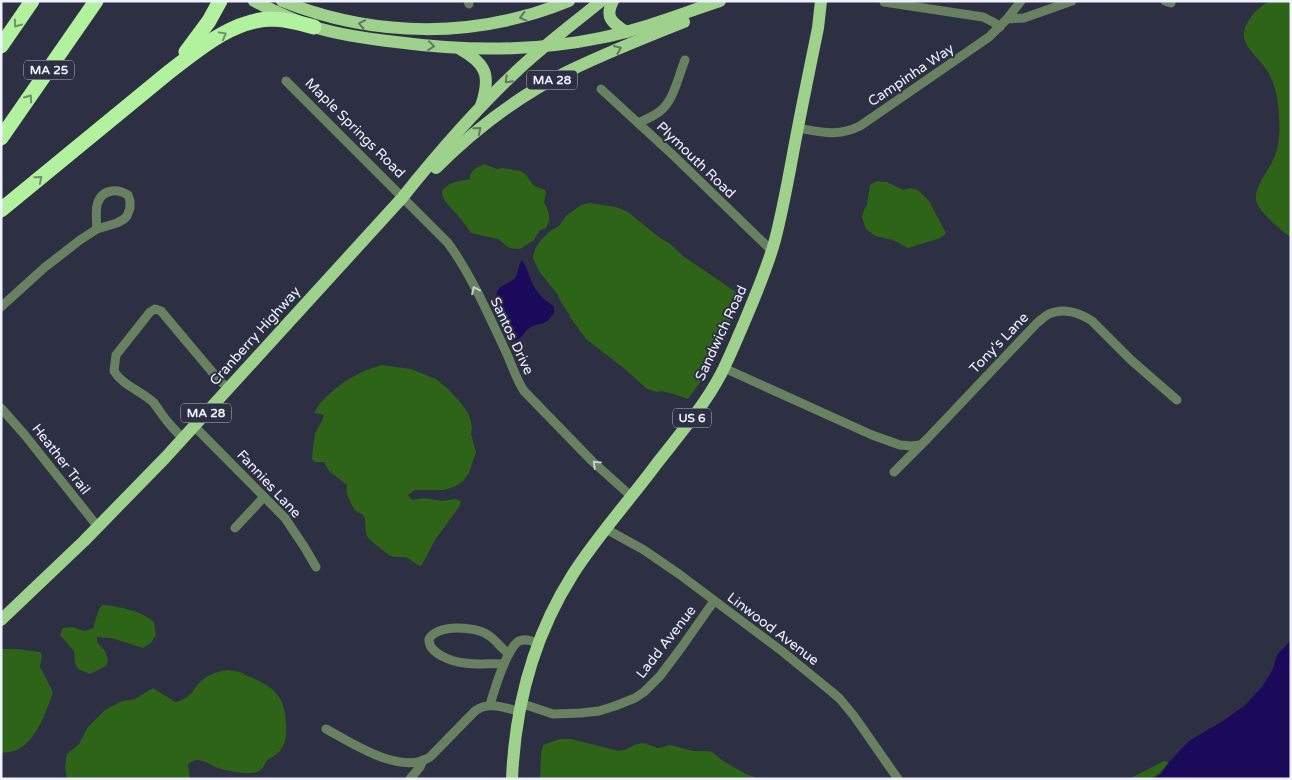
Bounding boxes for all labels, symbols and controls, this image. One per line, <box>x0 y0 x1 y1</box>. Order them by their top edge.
one-way arrow <box>519 11 528 21</box>
one-way arrow <box>14 18 23 28</box>
one-way arrow <box>358 19 366 29</box>
one-way arrow <box>218 31 227 41</box>
one-way arrow <box>427 40 435 51</box>
street label: Campinha Way <box>865 40 958 110</box>
one-way arrow <box>613 45 622 56</box>
road number: MA 25 <box>24 60 74 80</box>
road number: MA 28 <box>527 70 577 90</box>
street label: Maple Springs Road <box>301 74 409 182</box>
one-way arrow <box>505 74 514 83</box>
one-way arrow <box>23 94 32 104</box>
street label: Plymouth Road <box>653 118 739 202</box>
one-way arrow <box>472 128 481 136</box>
one-way arrow <box>33 177 42 185</box>
street label: Cranberry Highway <box>206 283 304 389</box>
street label: Sandwich Road <box>691 283 751 383</box>
one-way arrow <box>471 286 481 295</box>
street label: Santos Drive <box>487 295 537 377</box>
street label: Tony's Lane <box>966 309 1032 377</box>
road number: MA 28 <box>181 403 231 422</box>
road number: US 6 <box>673 408 711 428</box>
street label: Heather Trail <box>28 420 94 498</box>
street label: Fannies Lane <box>233 447 305 521</box>
one-way arrow <box>592 461 601 470</box>
street label: Linwood Avenue <box>724 589 822 669</box>
street label: Ladd Avenue <box>632 602 700 682</box>

